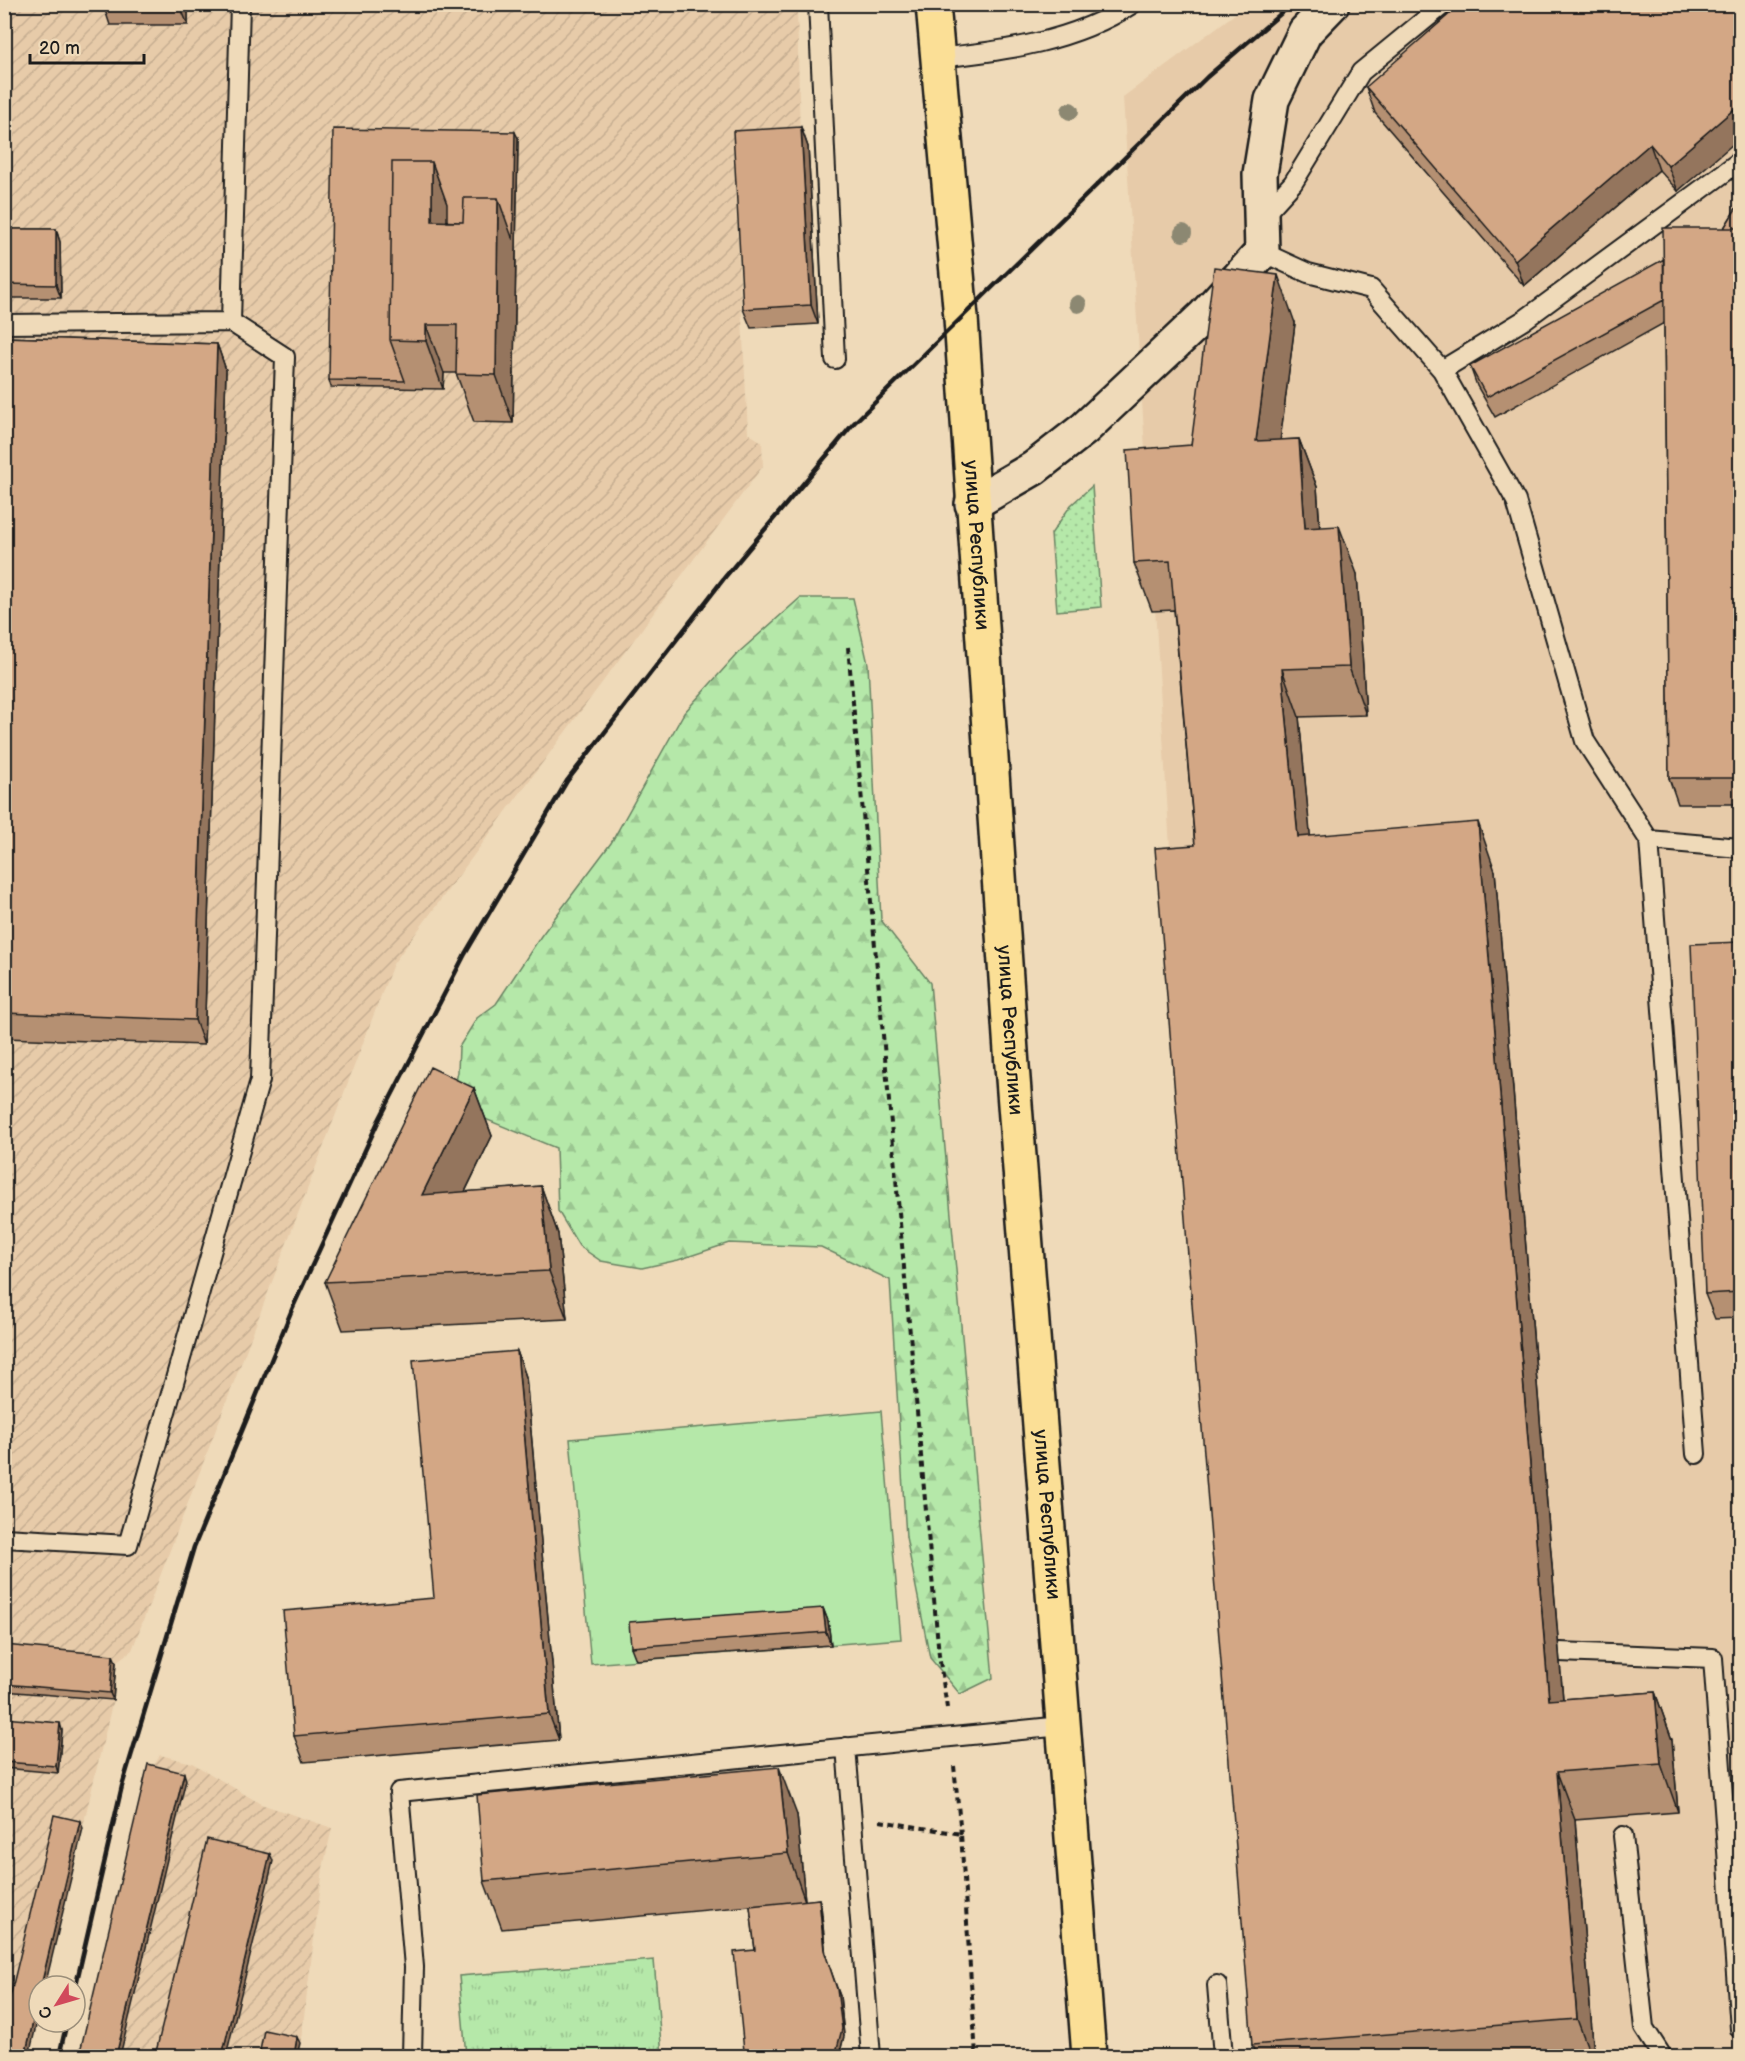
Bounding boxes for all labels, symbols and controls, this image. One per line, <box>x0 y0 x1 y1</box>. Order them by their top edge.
scale bar <box>30 27 144 65</box>
text: 20 m <box>39 38 80 59</box>
street label: улица Республики <box>959 459 994 631</box>
street label: улица Республики <box>992 944 1028 1116</box>
street label: улица Республики <box>1028 1429 1065 1601</box>
north arrow <box>27 1974 87 2034</box>
text: С <box>35 2002 57 2022</box>

